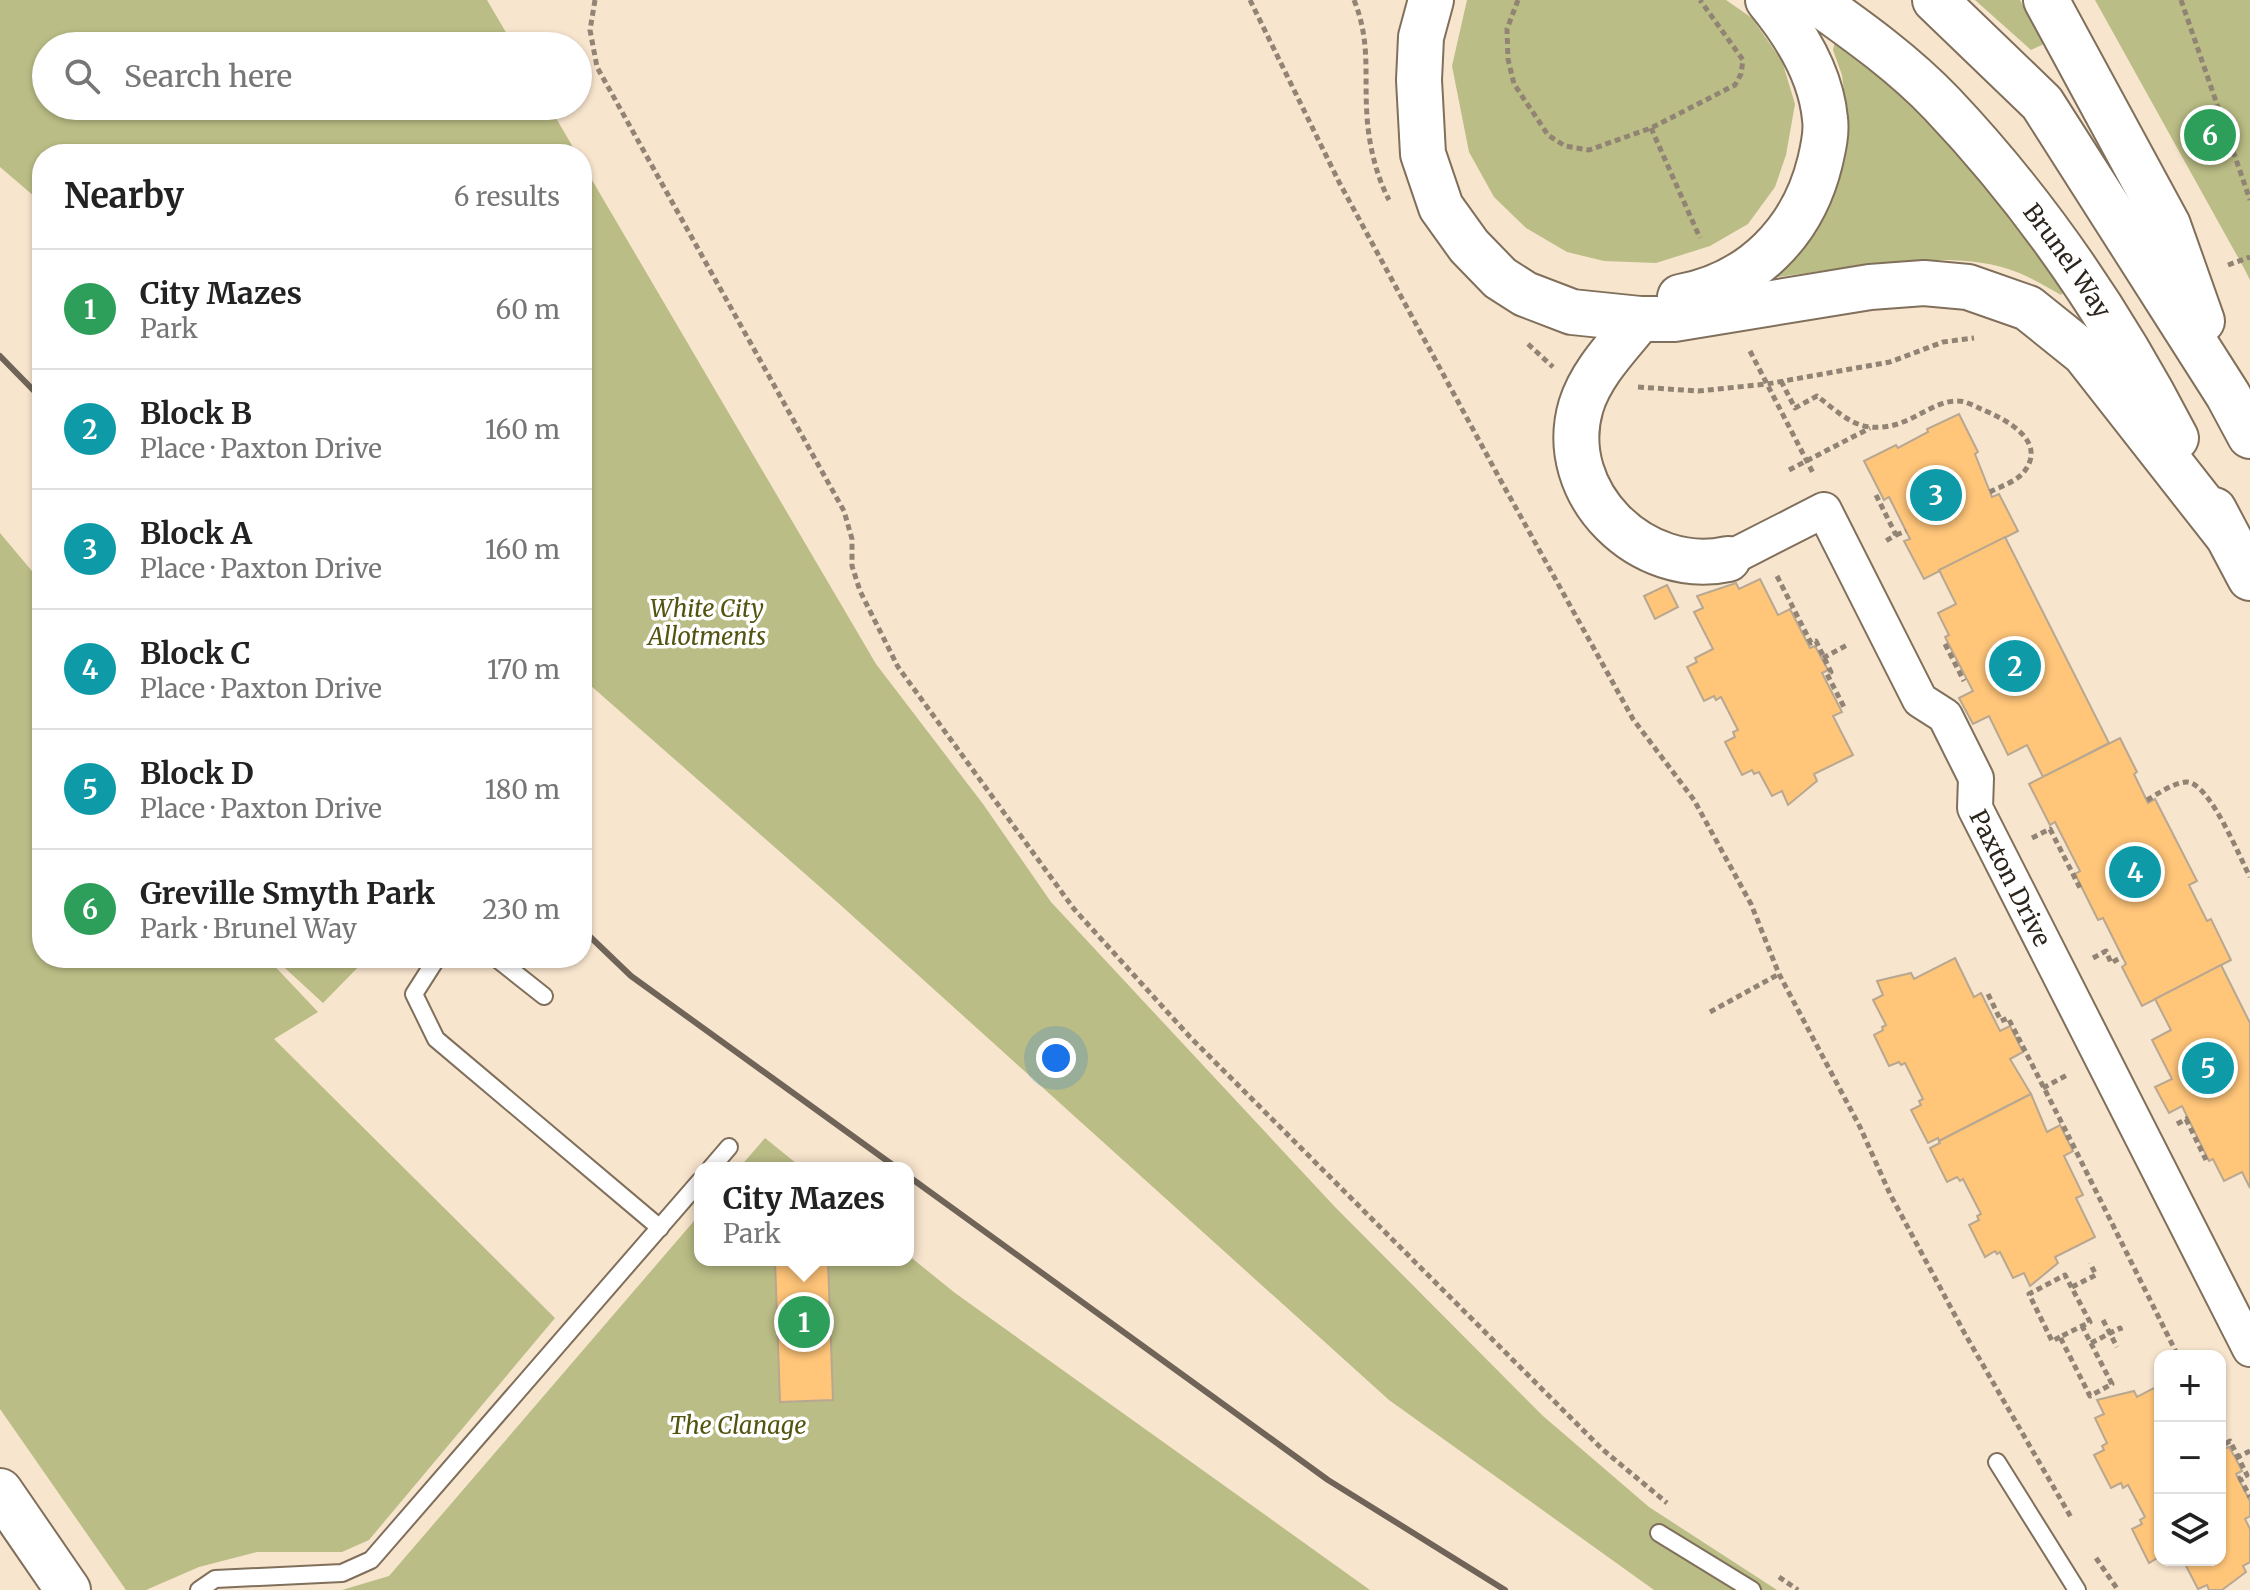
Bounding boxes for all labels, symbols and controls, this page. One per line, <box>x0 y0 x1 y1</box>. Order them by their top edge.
search box <box>32 32 592 120</box>
icon: search <box>60 54 104 98</box>
text: Search here <box>124 57 292 95</box>
pin: 6 <box>2184 105 2236 165</box>
text: Nearby <box>64 175 184 217</box>
text: 6 results <box>454 180 560 213</box>
street label: Brunel Way <box>2017 197 2118 323</box>
text: City Mazes <box>140 274 302 312</box>
text: 1 <box>84 293 96 326</box>
text: 60 m <box>496 293 560 326</box>
text: Park <box>140 312 198 345</box>
text: Block B <box>140 394 252 432</box>
text: 2 <box>82 413 98 446</box>
text: 160 m <box>485 413 560 446</box>
text: Place · Paxton Drive <box>140 432 382 465</box>
pin: 3 <box>1910 465 1962 525</box>
text: Block A <box>140 514 252 552</box>
text: 3 <box>83 533 97 566</box>
text: 160 m <box>485 533 560 566</box>
text: Place · Paxton Drive <box>140 552 382 585</box>
park label: White City Allotments <box>646 593 766 652</box>
text: Block C <box>140 634 251 672</box>
pin: 2 <box>1989 636 2041 696</box>
text: 4 <box>82 653 98 686</box>
text: 170 m <box>487 653 560 686</box>
text: Place · Paxton Drive <box>140 672 382 705</box>
text: Block D <box>140 754 254 792</box>
text: 5 <box>82 773 98 806</box>
text: 180 m <box>485 773 560 806</box>
text: Place · Paxton Drive <box>140 792 382 825</box>
street label: Paxton Drive <box>1963 804 2058 951</box>
pin: 4 <box>2109 842 2161 902</box>
text: Greville Smyth Park <box>140 874 435 912</box>
text: 6 <box>82 893 98 926</box>
text: 230 m <box>482 893 560 926</box>
text: Park · Brunel Way <box>140 912 357 945</box>
your location <box>1036 1038 1076 1078</box>
pin: 5 <box>2182 1038 2234 1098</box>
popup <box>694 1162 914 1266</box>
text: City Mazes <box>723 1179 885 1217</box>
text: Park <box>723 1217 781 1250</box>
pin: 1 <box>778 1292 830 1352</box>
map controls <box>2154 1350 2226 1566</box>
button: + <box>2154 1350 2226 1422</box>
park label: The Clanage <box>670 1410 806 1441</box>
button: − <box>2154 1422 2226 1494</box>
button: layers <box>2154 1494 2226 1566</box>

